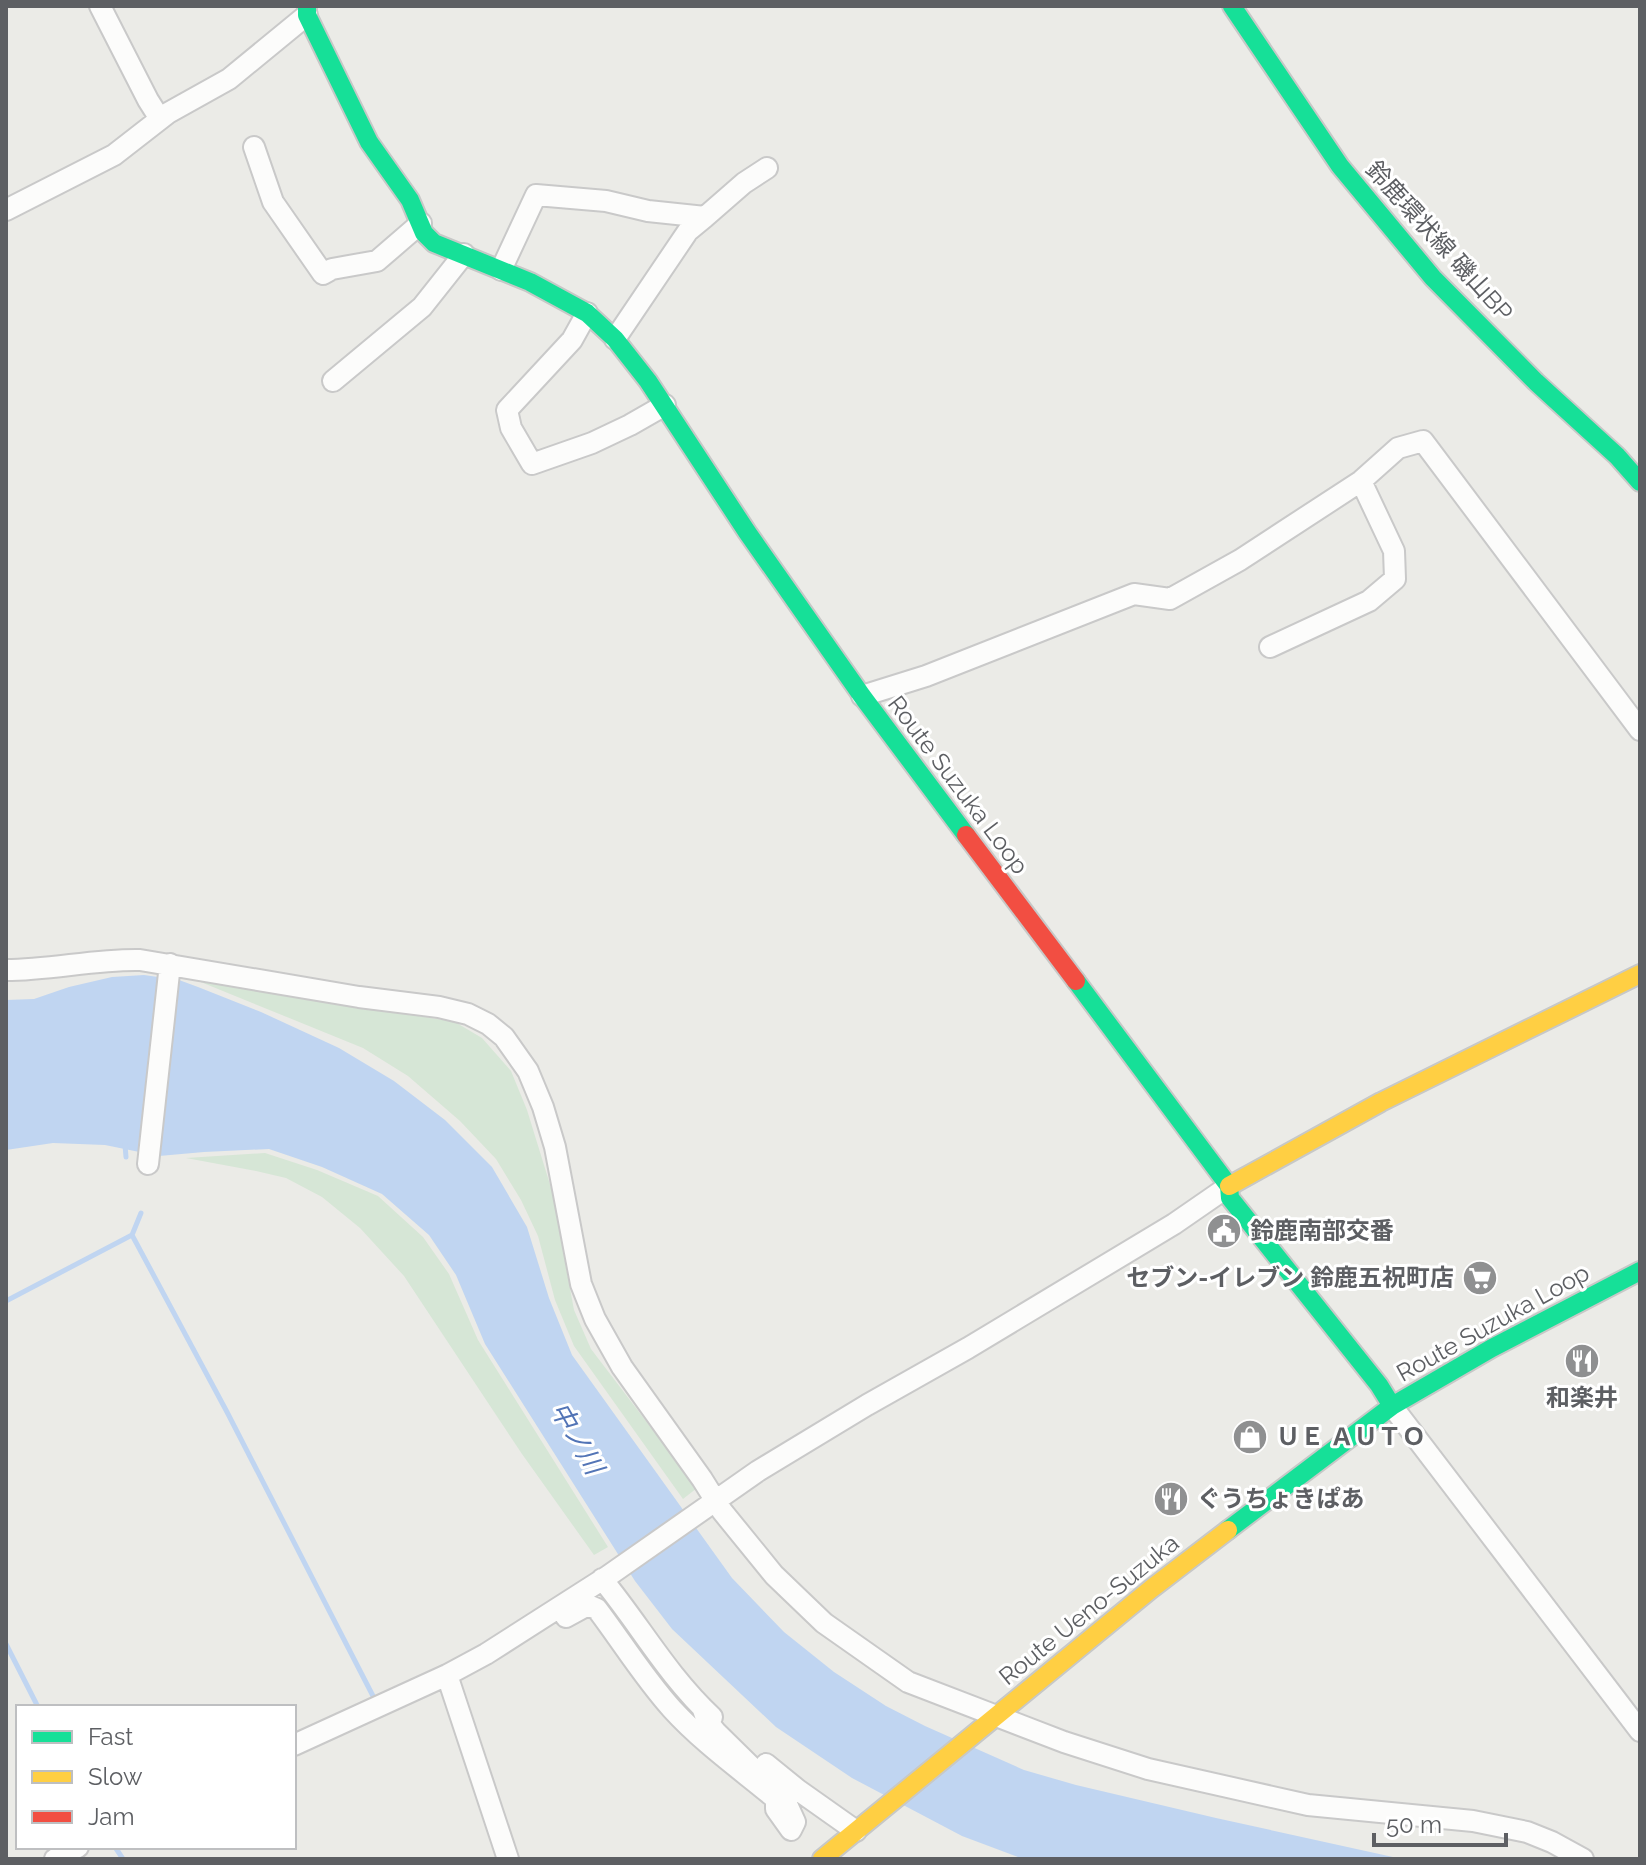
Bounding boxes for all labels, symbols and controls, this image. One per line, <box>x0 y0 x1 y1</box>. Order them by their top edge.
street label: 鈴鹿環状線 磯山BP <box>1360 155 1519 327</box>
street label: Route Suzuka Loop <box>882 690 1035 880</box>
public building icon: 鈴鹿南部交番 <box>1205 1212 1243 1250</box>
place label: 鈴鹿南部交番 <box>1250 1216 1394 1245</box>
street label: Route Suzuka Loop <box>1391 1258 1594 1388</box>
supermarket icon: セブン-イレブン 鈴鹿五祝町店 <box>1461 1259 1499 1297</box>
place label: セブン-イレブン 鈴鹿五祝町店 <box>1126 1263 1454 1292</box>
restaurant icon: 和楽井 <box>1563 1342 1601 1380</box>
place label: 和楽井 <box>1546 1383 1618 1412</box>
water label: 中ノ川 <box>545 1397 611 1482</box>
shop icon: ＵＥ ＡＵＴＯ <box>1231 1418 1269 1456</box>
place label: ＵＥ ＡＵＴＯ <box>1276 1422 1426 1451</box>
restaurant icon: ぐうちょきぱあ <box>1152 1480 1190 1518</box>
place label: ぐうちょきぱあ <box>1197 1484 1365 1513</box>
street label: Route Ueno-Suzuka <box>993 1528 1184 1691</box>
legend <box>16 1705 296 1849</box>
text: Fast <box>88 1722 133 1751</box>
text: Slow <box>88 1762 143 1791</box>
scale bar <box>1374 1797 1506 1847</box>
text: Jam <box>88 1802 134 1831</box>
text: 50 m <box>1386 1810 1442 1839</box>

